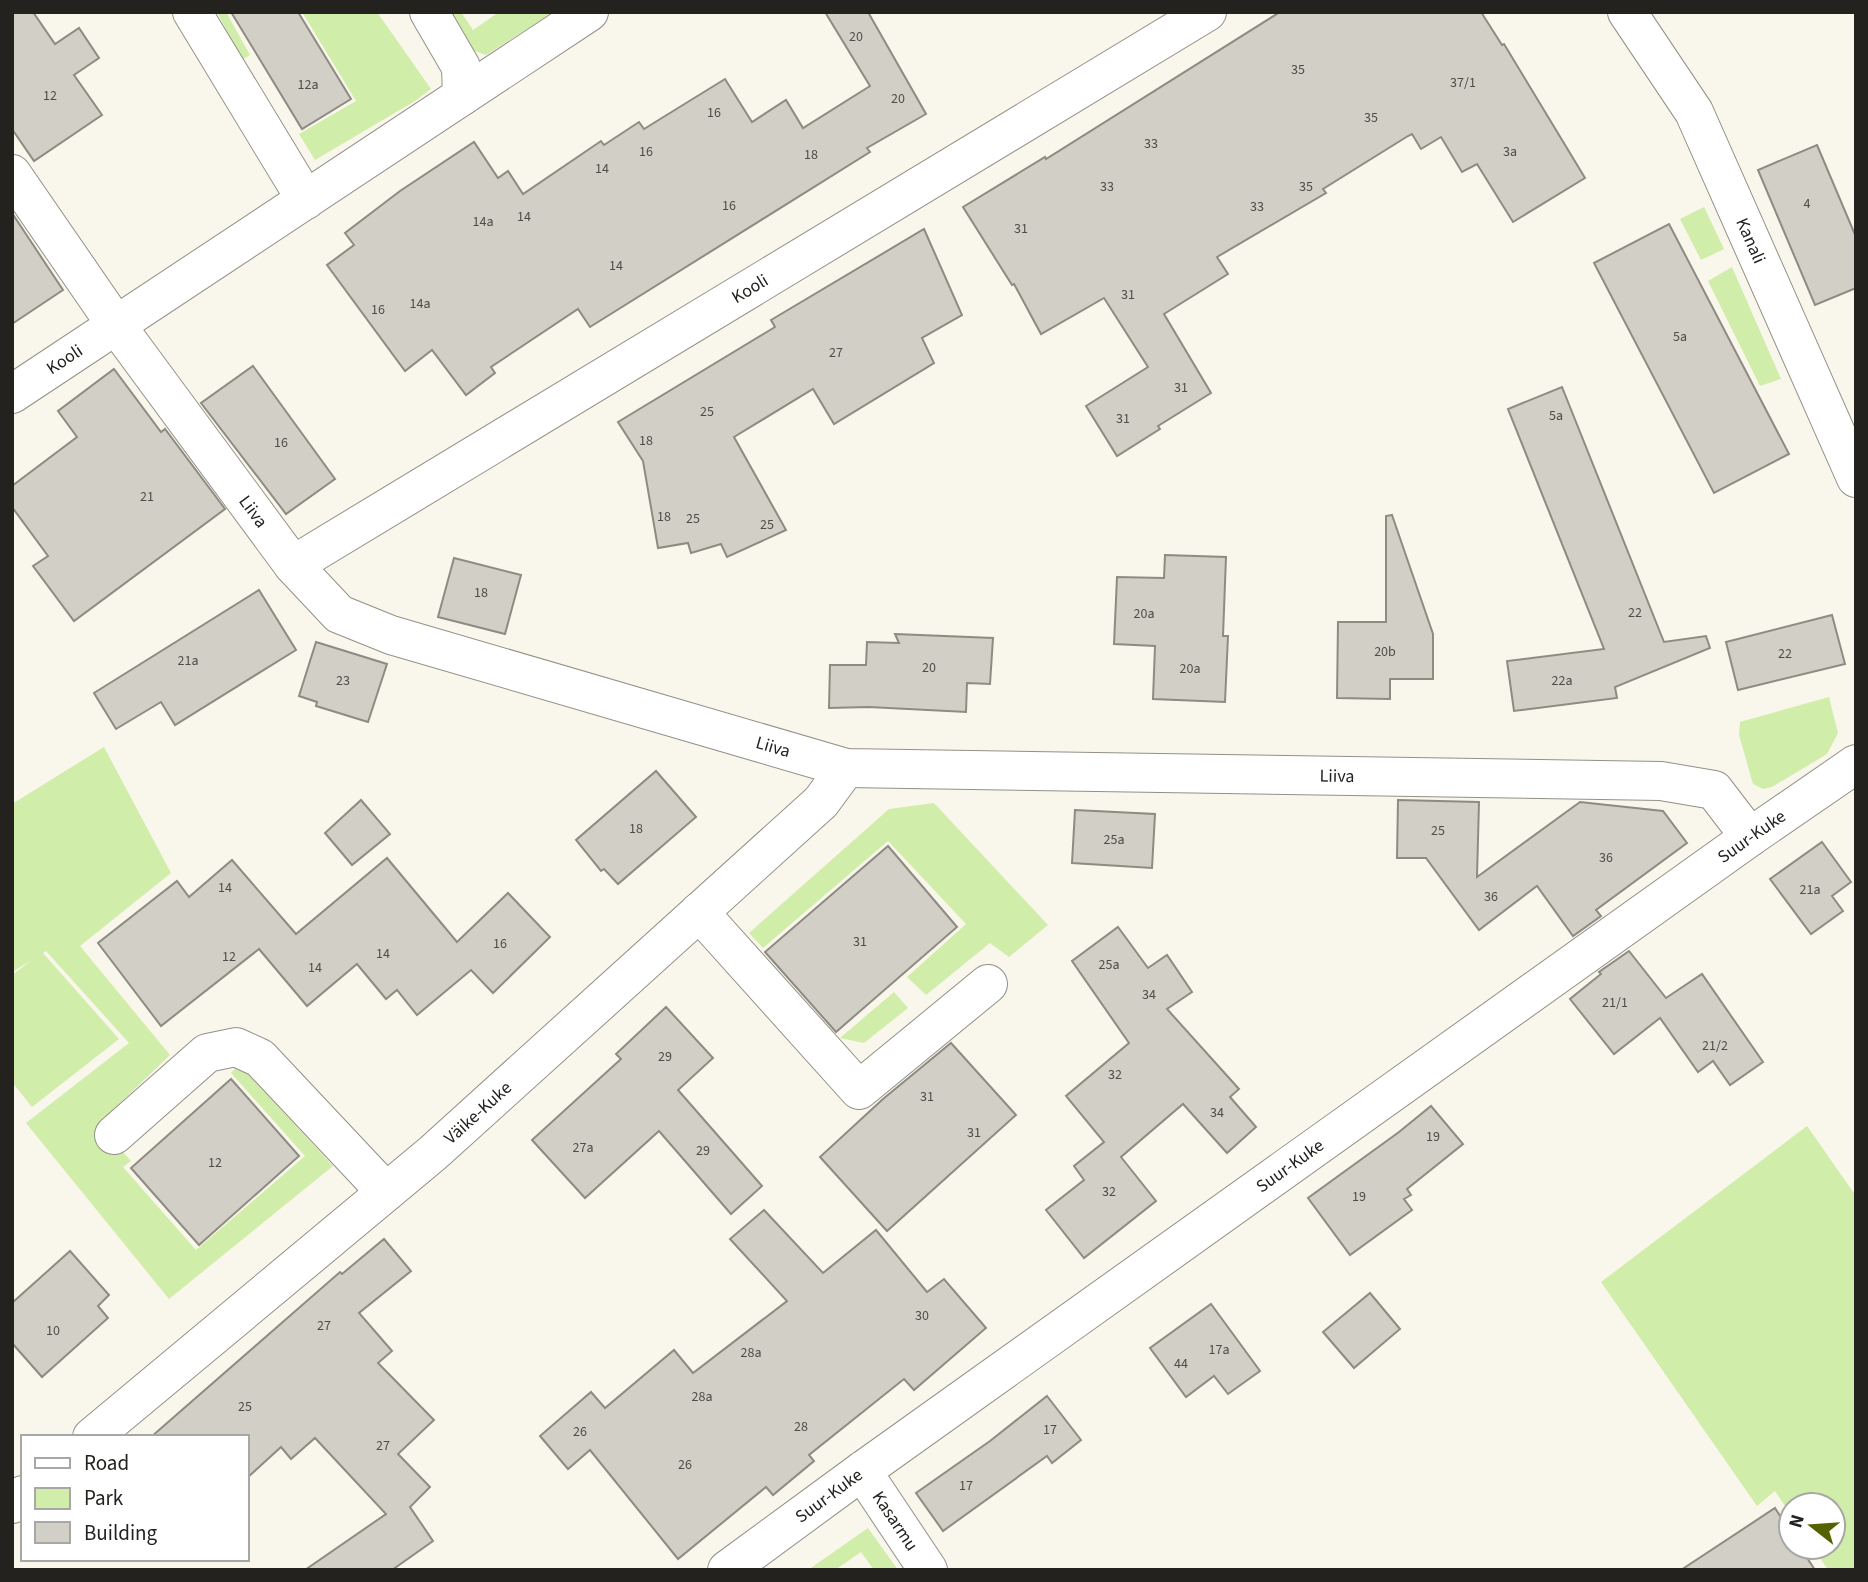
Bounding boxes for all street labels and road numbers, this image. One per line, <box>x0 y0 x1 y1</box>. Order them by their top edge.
street label: Kanali <box>1729 214 1772 268</box>
street label: Kooli <box>727 268 773 310</box>
street label: Kooli <box>42 338 88 381</box>
street label: Liiva <box>233 490 273 533</box>
street label: Liiva <box>753 730 793 764</box>
street label: Liiva <box>1319 764 1355 789</box>
street label: Suur-Kuke <box>1712 804 1791 869</box>
street label: Väike-Kuke <box>439 1076 517 1150</box>
street label: Suur-Kuke <box>1251 1133 1329 1199</box>
street label: Suur-Kuke <box>790 1463 868 1529</box>
street label: Kasarmu <box>866 1486 924 1556</box>

